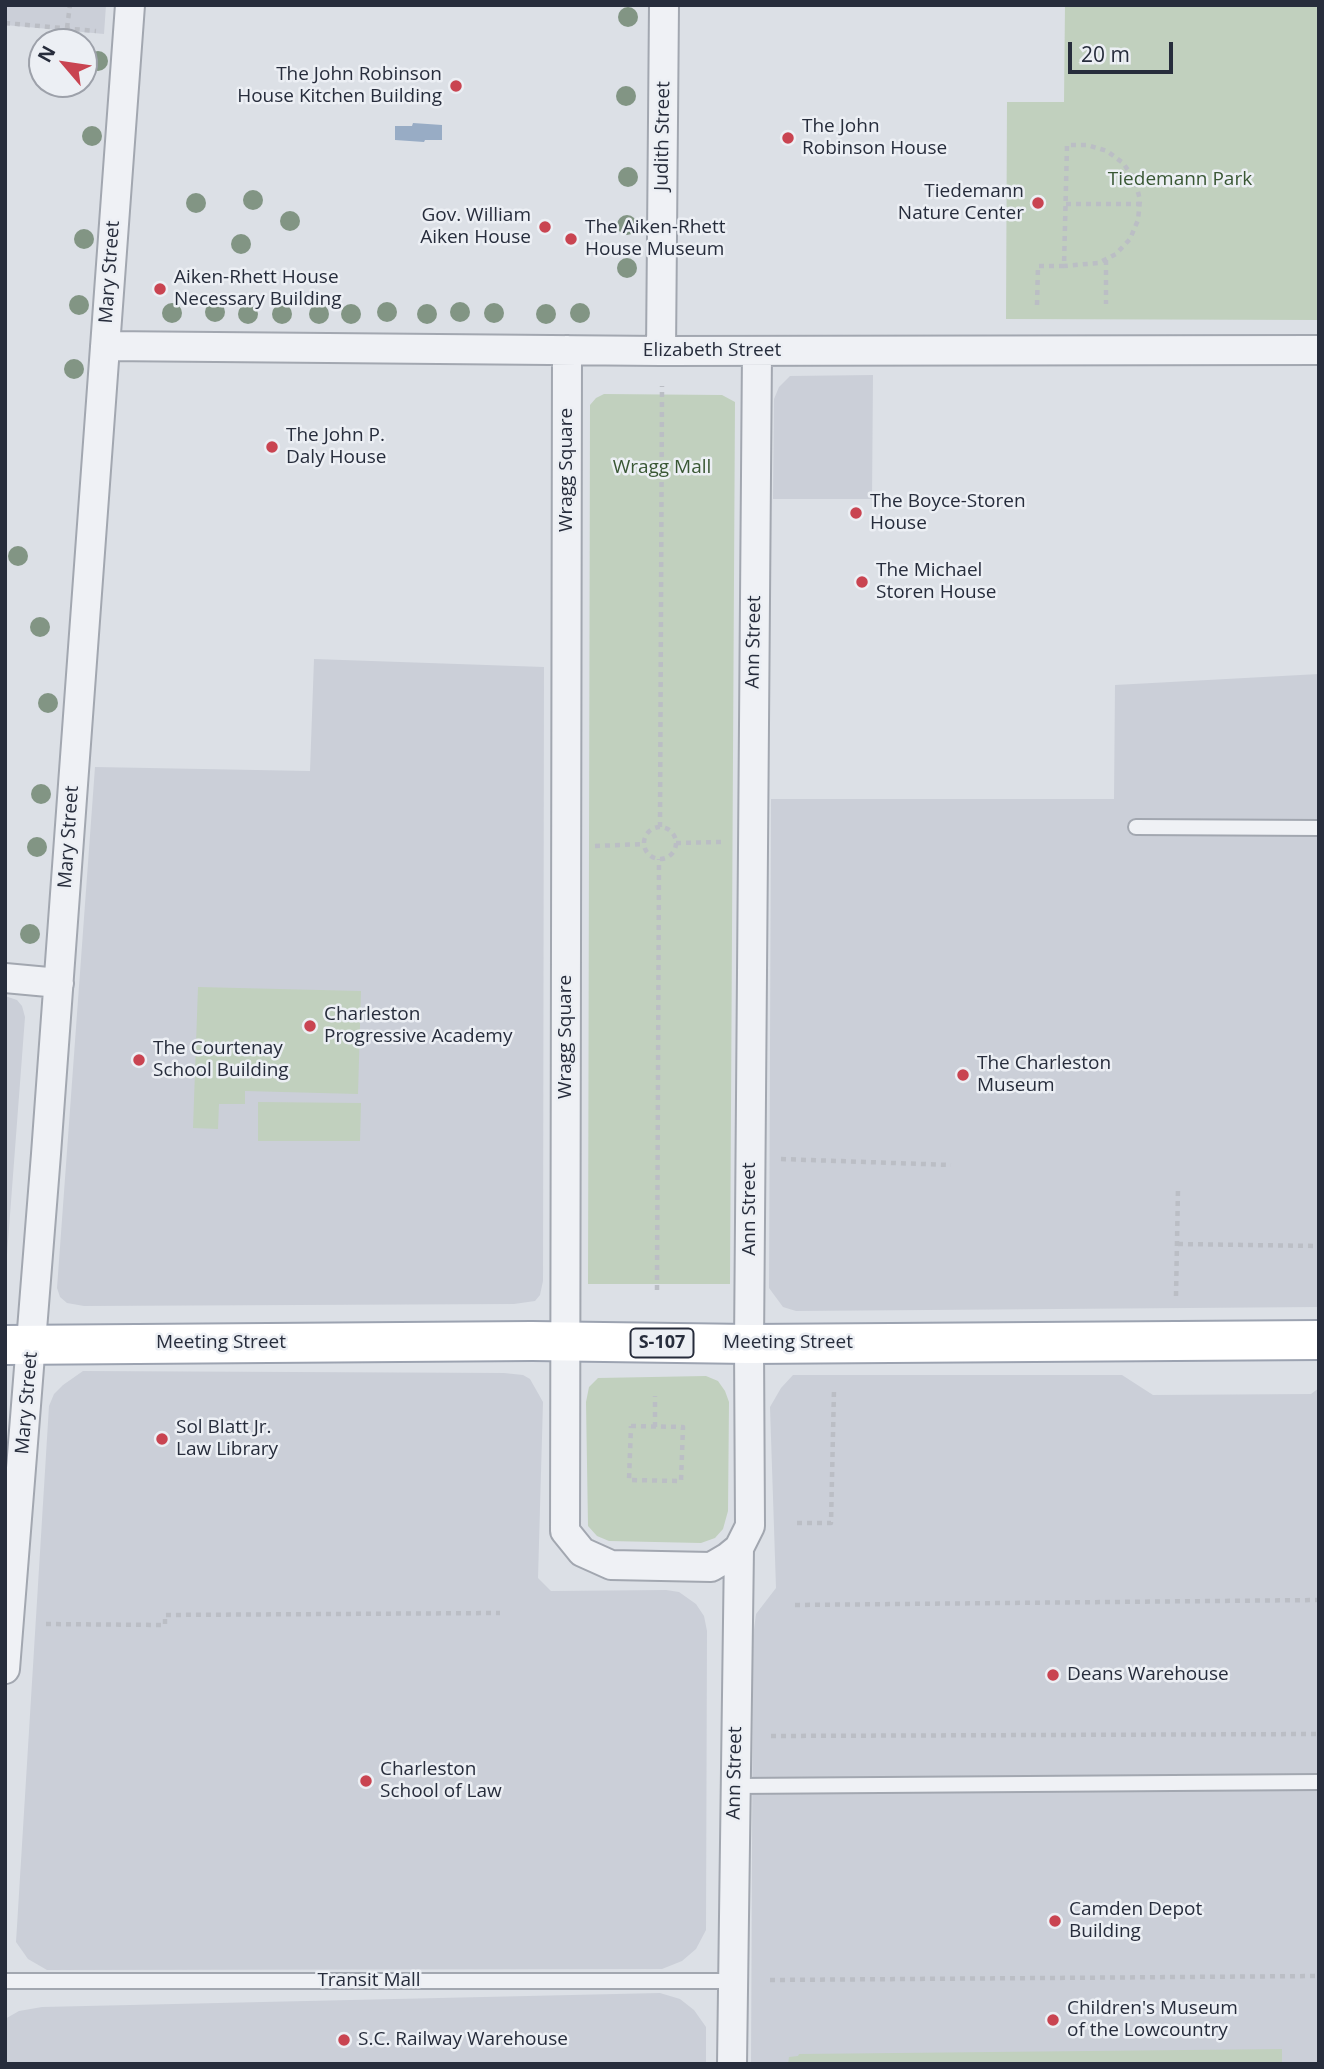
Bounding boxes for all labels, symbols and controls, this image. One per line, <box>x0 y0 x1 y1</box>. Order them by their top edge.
north arrow <box>28 28 98 98</box>
scale bar <box>1072 28 1177 72</box>
text: 20 m <box>1081 40 1130 68</box>
text: N <box>31 41 61 67</box>
place label: The John Robinson House Kitchen Building <box>237 64 442 108</box>
marker: The John Robinson House Kitchen Building <box>448 78 464 94</box>
street label: Judith Street <box>651 81 675 191</box>
place label: The John Robinson House <box>802 116 947 160</box>
marker: The John Robinson House <box>780 130 796 146</box>
park label: Tiedemann Park <box>1108 169 1252 191</box>
place label: Tiedemann Nature Center <box>898 181 1024 225</box>
marker: Tiedemann Nature Center <box>1030 195 1046 211</box>
place label: Gov. William Aiken House <box>420 205 531 249</box>
place label: The Aiken-Rhett House Museum <box>585 217 726 261</box>
marker: Gov. William Aiken House <box>537 219 553 235</box>
street label: Mary Street <box>95 220 125 324</box>
marker: The Aiken-Rhett House Museum <box>563 231 579 247</box>
place label: Aiken-Rhett House Necessary Building <box>174 267 342 311</box>
marker: Aiken-Rhett House Necessary Building <box>152 281 168 297</box>
street label: Elizabeth Street <box>643 340 781 362</box>
street label: Wragg Square <box>556 408 578 532</box>
place label: The John P. Daly House <box>286 425 386 469</box>
marker: The John P. Daly House <box>264 439 280 455</box>
park label: Wragg Mall <box>613 457 711 479</box>
place label: The Boyce-Storen House <box>870 491 1026 535</box>
marker: The Boyce-Storen House <box>848 505 864 521</box>
place label: The Michael Storen House <box>876 560 996 604</box>
marker: The Michael Storen House <box>854 574 870 590</box>
street label: Ann Street <box>742 595 766 689</box>
street label: Mary Street <box>54 785 84 889</box>
street label: Wragg Square <box>555 975 577 1099</box>
place label: Charleston Progressive Academy <box>324 1004 512 1048</box>
marker: Charleston Progressive Academy <box>302 1018 318 1034</box>
place label: The Courtenay School Building <box>153 1038 289 1082</box>
marker: The Courtenay School Building <box>131 1052 147 1068</box>
place label: The Charleston Museum <box>977 1053 1111 1097</box>
marker: The Charleston Museum <box>955 1067 971 1083</box>
street label: Ann Street <box>739 1162 761 1256</box>
road number: S-107 <box>630 1328 694 1358</box>
street label: Meeting Street <box>156 1332 286 1354</box>
street label: Meeting Street <box>723 1332 853 1354</box>
street label: Mary Street <box>11 1351 43 1455</box>
place label: Sol Blatt Jr. Law Library <box>176 1417 278 1461</box>
marker: Sol Blatt Jr. Law Library <box>154 1431 170 1447</box>
place label: Deans Warehouse <box>1067 1664 1229 1686</box>
marker: Deans Warehouse <box>1045 1667 1061 1683</box>
street label: Ann Street <box>723 1726 747 1820</box>
place label: Charleston School of Law <box>380 1759 502 1803</box>
marker: Charleston School of Law <box>358 1773 374 1789</box>
place label: Camden Depot Building <box>1069 1899 1202 1943</box>
marker: Camden Depot Building <box>1047 1913 1063 1929</box>
street label: Transit Mall <box>317 1970 421 1992</box>
place label: Children's Museum of the Lowcountry <box>1067 1998 1238 2042</box>
marker: Children's Museum of the Lowcountry <box>1045 2012 1061 2028</box>
place label: S.C. Railway Warehouse <box>358 2029 568 2051</box>
marker: S.C. Railway Warehouse <box>336 2032 352 2048</box>

